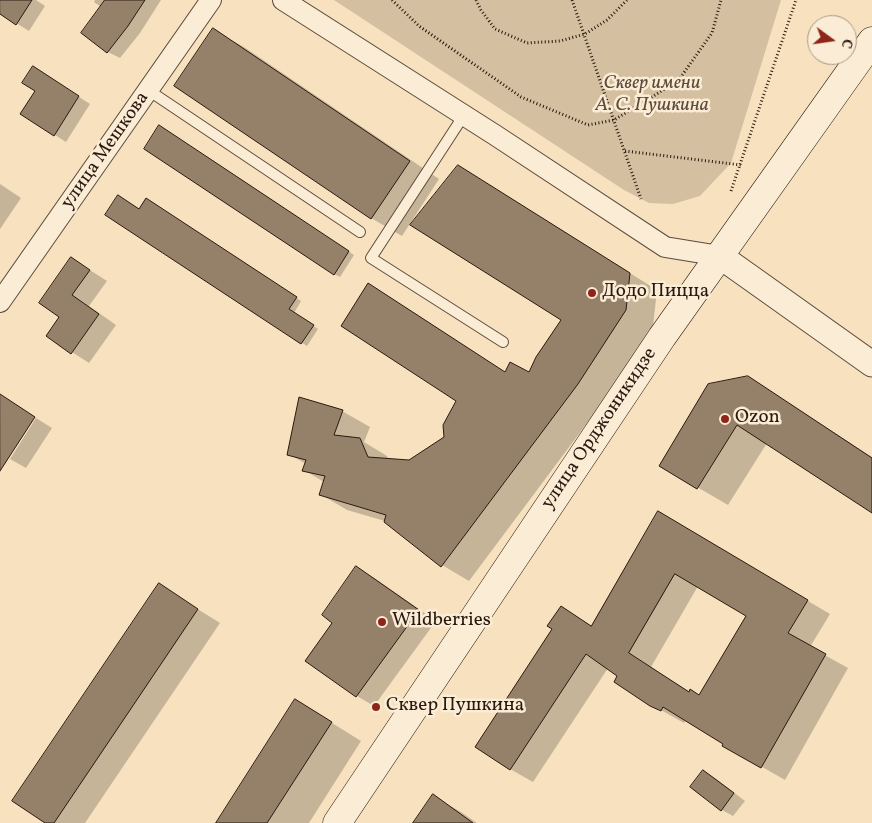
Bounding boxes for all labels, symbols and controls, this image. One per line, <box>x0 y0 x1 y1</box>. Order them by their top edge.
north arrow <box>807 15 857 65</box>
text: С <box>836 37 856 50</box>
park label: Сквер имени А. С. Пушкина <box>595 74 709 118</box>
street label: улица Мешкова <box>57 88 155 214</box>
place label: Додо Пицца <box>602 282 709 304</box>
marker: Додо Пицца <box>586 287 598 299</box>
street label: улица Орджоникидзе <box>537 344 663 514</box>
place label: Ozon <box>735 408 780 430</box>
marker: Ozon <box>719 413 731 425</box>
place label: Wildberries <box>392 611 491 633</box>
marker: Wildberries <box>376 616 388 628</box>
place label: Сквер Пушкина <box>386 696 524 718</box>
marker: Сквер Пушкина <box>370 701 382 713</box>

